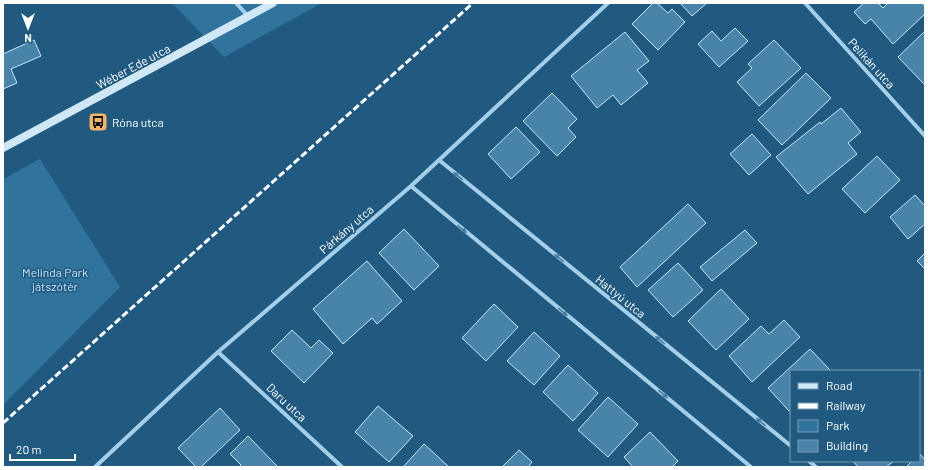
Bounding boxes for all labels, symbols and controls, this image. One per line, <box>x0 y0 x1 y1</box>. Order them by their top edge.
north arrow <box>8 8 48 48</box>
text: N <box>24 32 32 45</box>
street label: Pelikán utca <box>846 35 898 91</box>
street label: Wéber Ede utca <box>94 41 172 91</box>
bus stop icon: Róna utca <box>87 111 109 133</box>
place label: Róna utca <box>112 115 164 129</box>
one-way arrow <box>453 172 464 180</box>
street label: Párkány utca <box>316 202 376 256</box>
one-way arrow <box>457 224 468 233</box>
one-way arrow <box>554 254 564 262</box>
park label: Melinda Park játszótér <box>22 265 88 293</box>
street label: Hattyú utca <box>593 272 649 320</box>
one-way arrow <box>557 307 568 316</box>
one-way arrow <box>654 335 665 344</box>
legend <box>790 370 920 462</box>
text: Road <box>826 378 853 392</box>
street label: Daru utca <box>264 380 310 424</box>
one-way arrow <box>658 390 668 399</box>
text: Railway <box>826 398 866 412</box>
one-way arrow <box>755 417 766 426</box>
text: Park <box>826 418 850 432</box>
scale bar <box>10 436 75 462</box>
text: Building <box>826 438 868 452</box>
text: 20 m <box>16 442 42 456</box>

